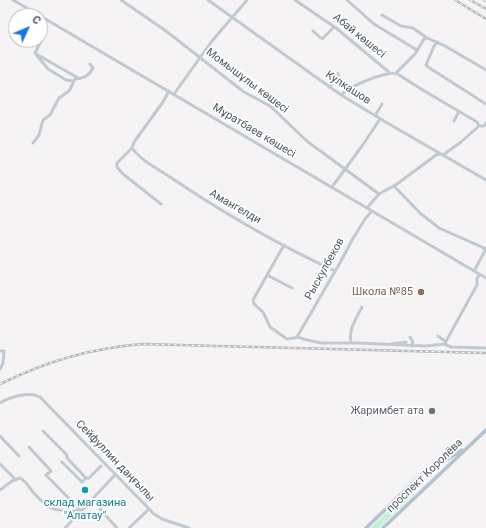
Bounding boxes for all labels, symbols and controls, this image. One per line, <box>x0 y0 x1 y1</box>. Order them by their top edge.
north arrow <box>8 8 48 48</box>
street label: Абай көшесі <box>330 11 388 61</box>
text: С <box>29 13 43 27</box>
street label: Момышұлы көшесі <box>203 46 291 116</box>
street label: Кулкашов <box>323 68 373 108</box>
street label: Мұратбаев көшесі <box>210 101 298 161</box>
street label: Амангелди <box>207 187 263 227</box>
street label: Рыскулбеков <box>303 236 347 302</box>
place label: Школа №85 <box>352 285 413 299</box>
marker: Школа №85 <box>416 287 426 297</box>
place label: Жаримбет ата <box>350 404 424 418</box>
marker: Жаримбет ата <box>427 406 437 416</box>
street label: Сейфуллин даңғылы <box>73 418 157 504</box>
street label: проспект Королёва <box>384 436 466 516</box>
marker: склад магазина "Алатау" <box>80 485 90 495</box>
place label: склад магазина "Алатау" <box>44 496 126 522</box>

